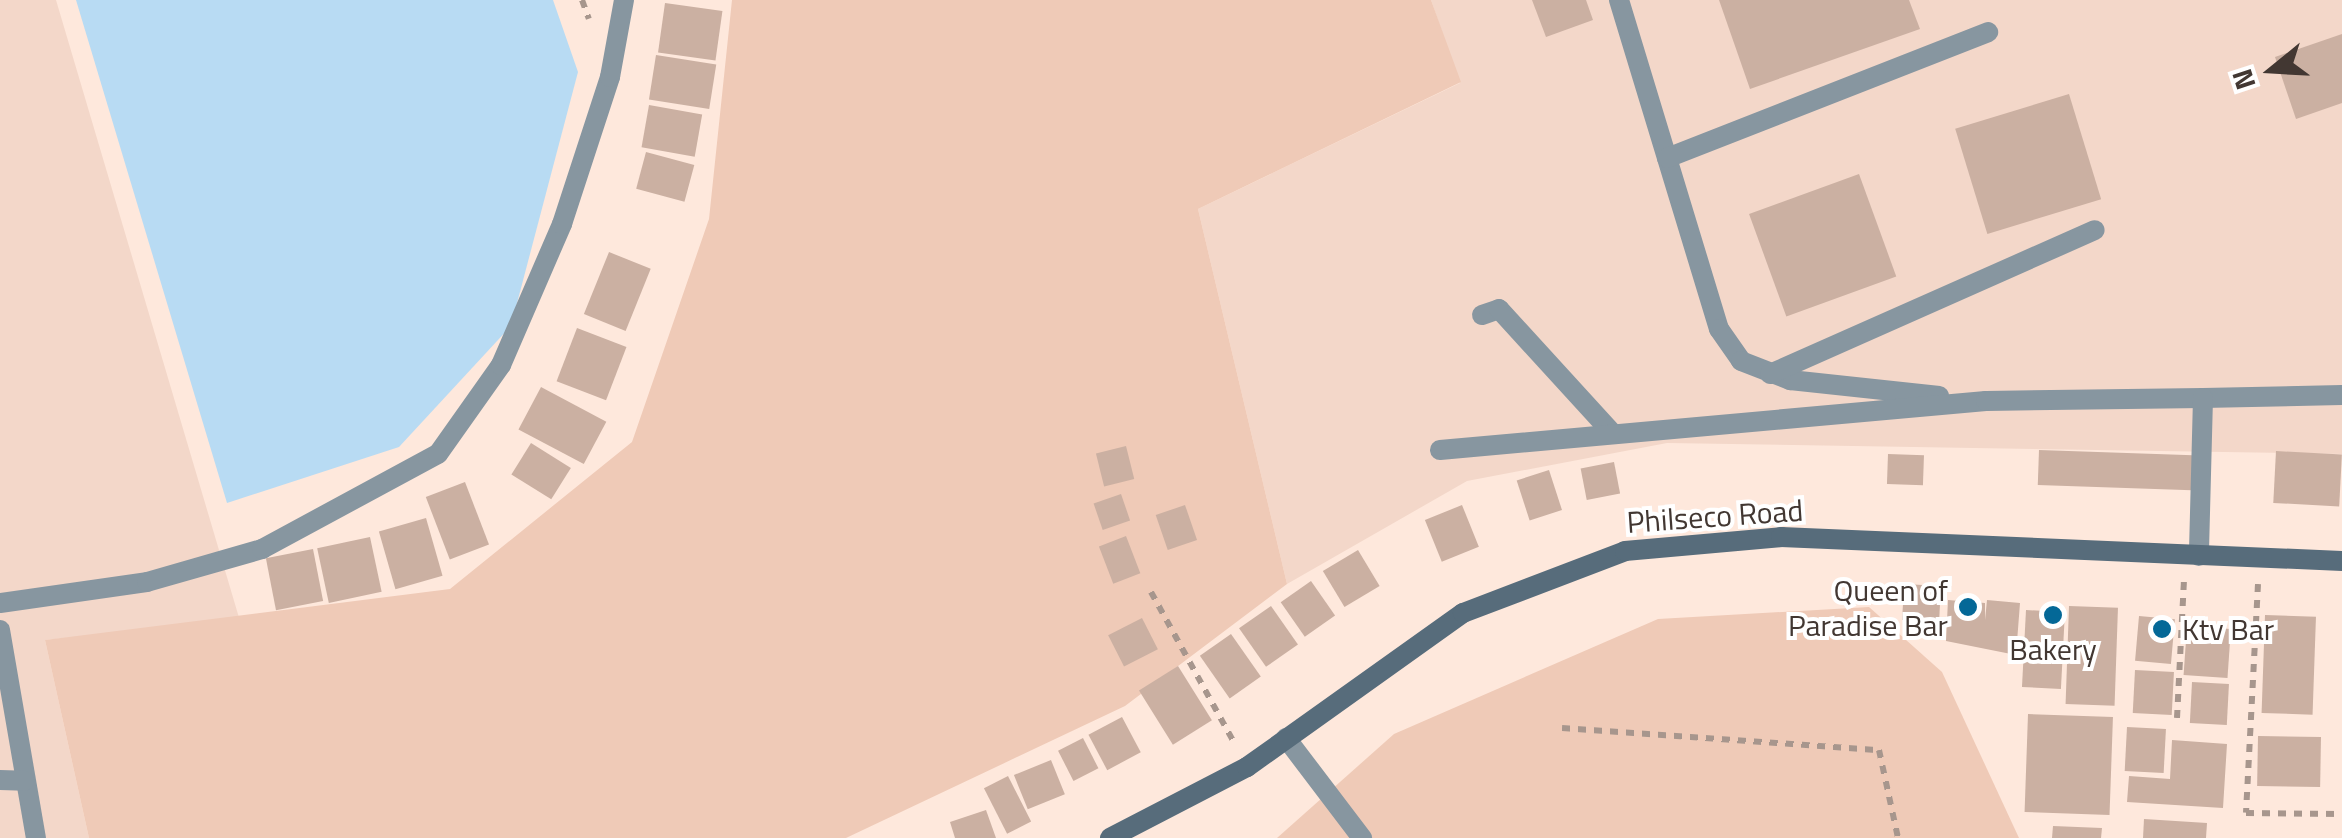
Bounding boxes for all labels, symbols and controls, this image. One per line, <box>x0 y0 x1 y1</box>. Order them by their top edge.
north arrow <box>2222 20 2322 120</box>
text: N <box>2220 64 2266 95</box>
street label: Philseco Road <box>1626 492 1804 540</box>
place label: Queen of Paradise Bar <box>1788 572 1948 642</box>
marker: Queen of Paradise Bar <box>1957 596 1979 618</box>
marker: Bakery <box>2042 604 2064 626</box>
place label: Ktv Bar <box>2182 611 2274 647</box>
marker: Ktv Bar <box>2151 618 2173 640</box>
place label: Bakery <box>2009 631 2097 667</box>

